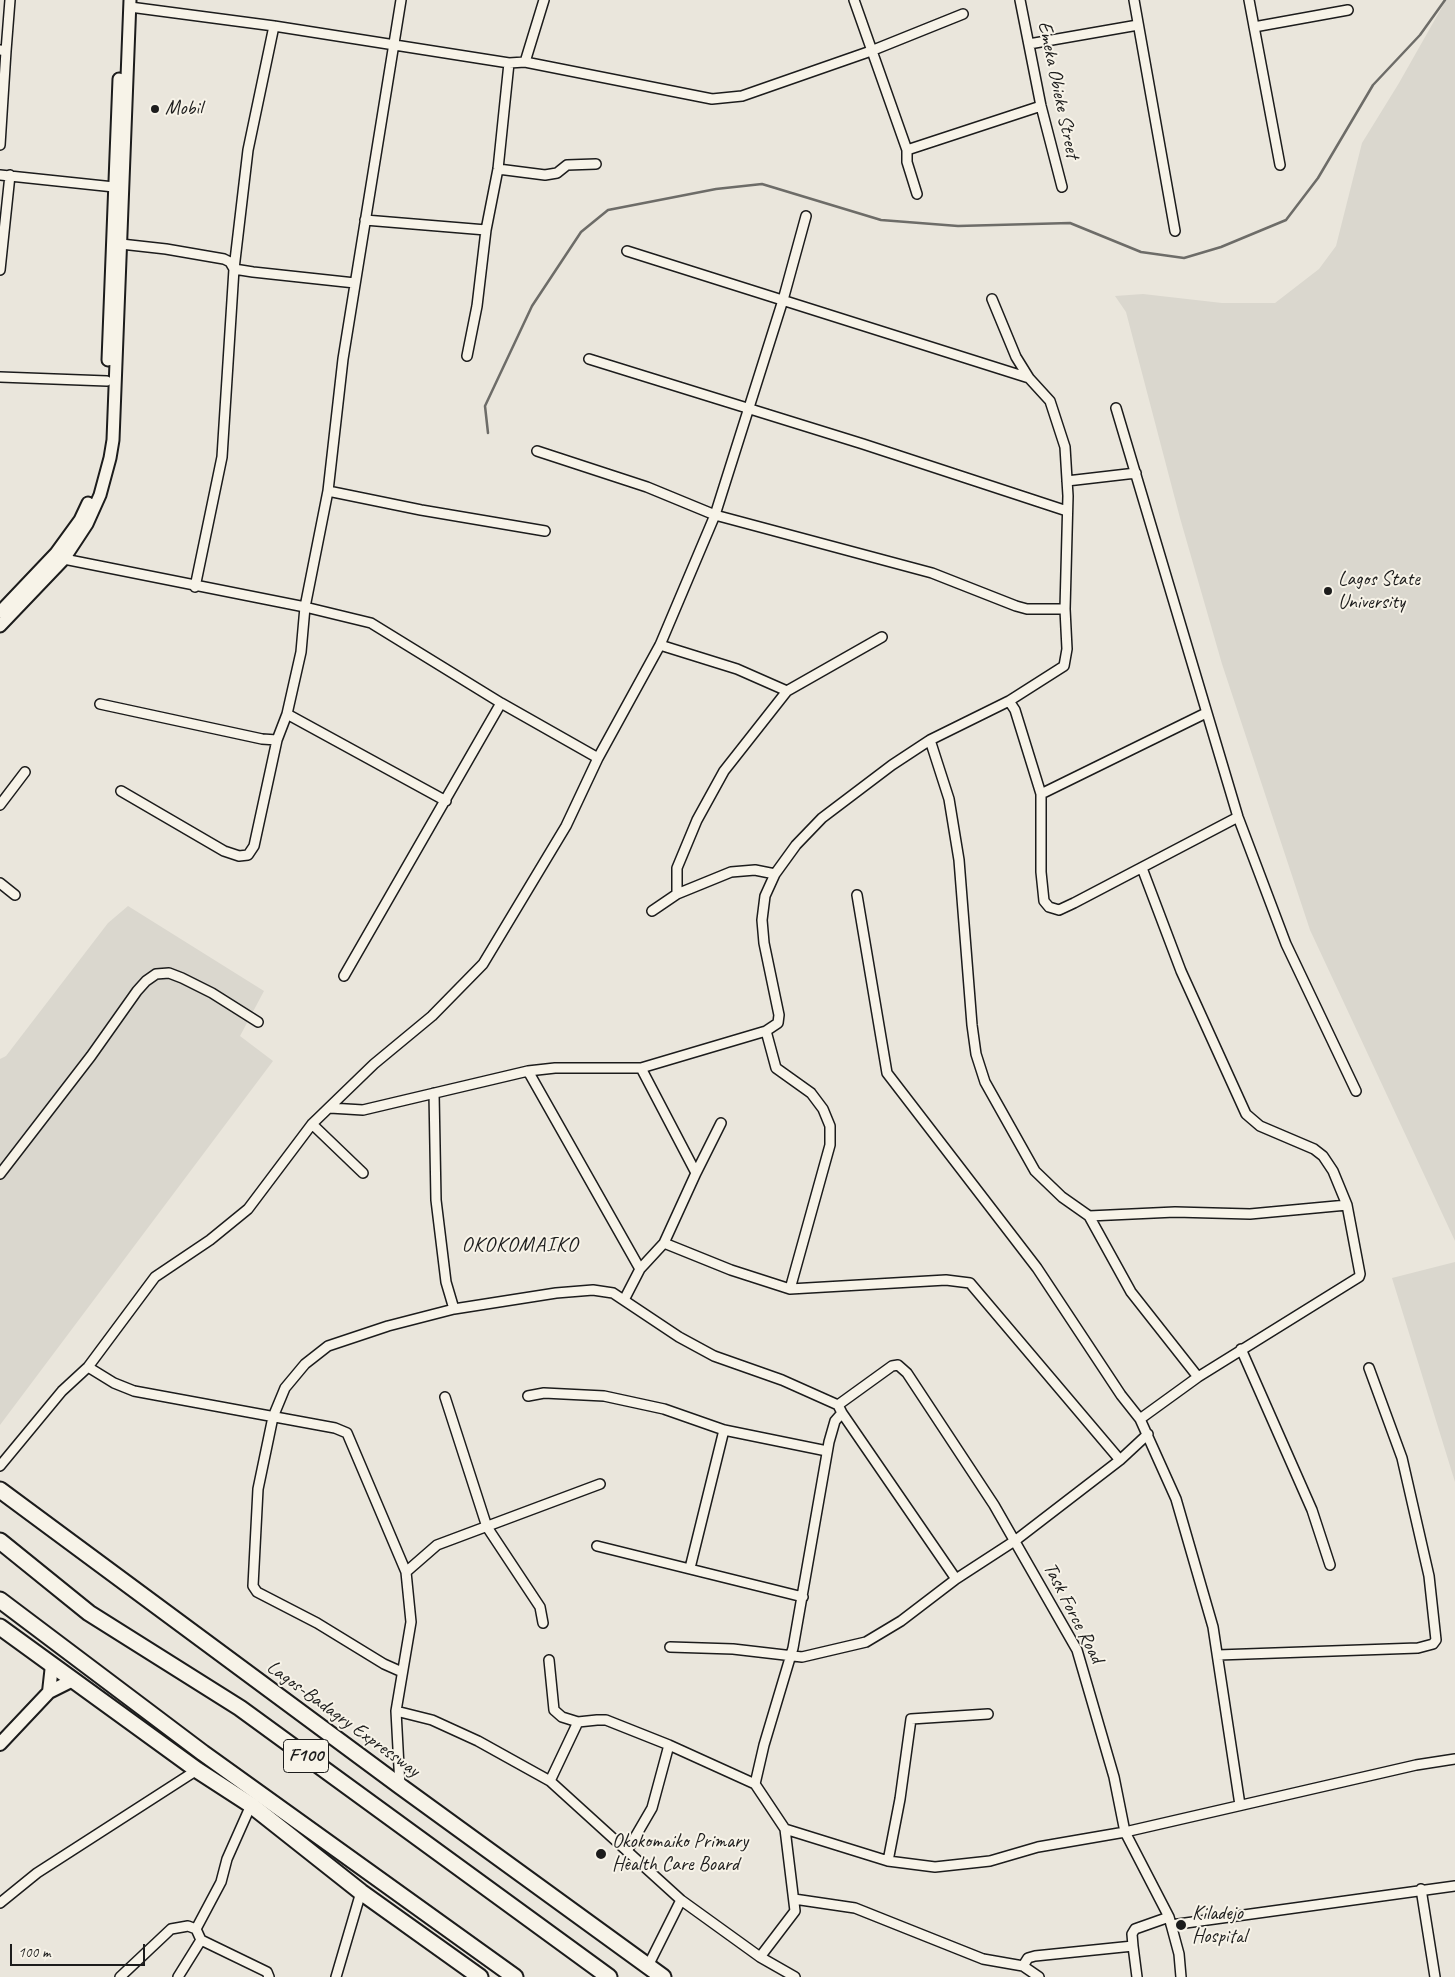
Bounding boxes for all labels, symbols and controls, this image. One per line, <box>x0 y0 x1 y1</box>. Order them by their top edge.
street label: Emeka Obieke Street <box>1032 19 1084 161</box>
place label: Mobil <box>165 97 202 121</box>
marker: Mobil <box>149 103 161 115</box>
place label: Lagos State University <box>1338 568 1420 615</box>
marker: Lagos State University <box>1322 585 1334 597</box>
district label: OKOKOMAIKO <box>461 1232 579 1258</box>
street label: Task Force Road <box>1037 1559 1109 1667</box>
street label: Lagos-Badagry Expressway <box>262 1655 424 1783</box>
road number: F100 <box>284 1740 328 1772</box>
place label: Okokomaiko Primary Health Care Board <box>612 1830 748 1877</box>
marker: Okokomaiko Primary Health Care Board <box>594 1847 608 1861</box>
place label: Kiladejo Hospital <box>1192 1902 1247 1949</box>
marker: Kiladejo Hospital <box>1174 1918 1188 1932</box>
scale bar <box>12 1934 148 1966</box>
text: 100 m <box>18 1943 50 1962</box>

